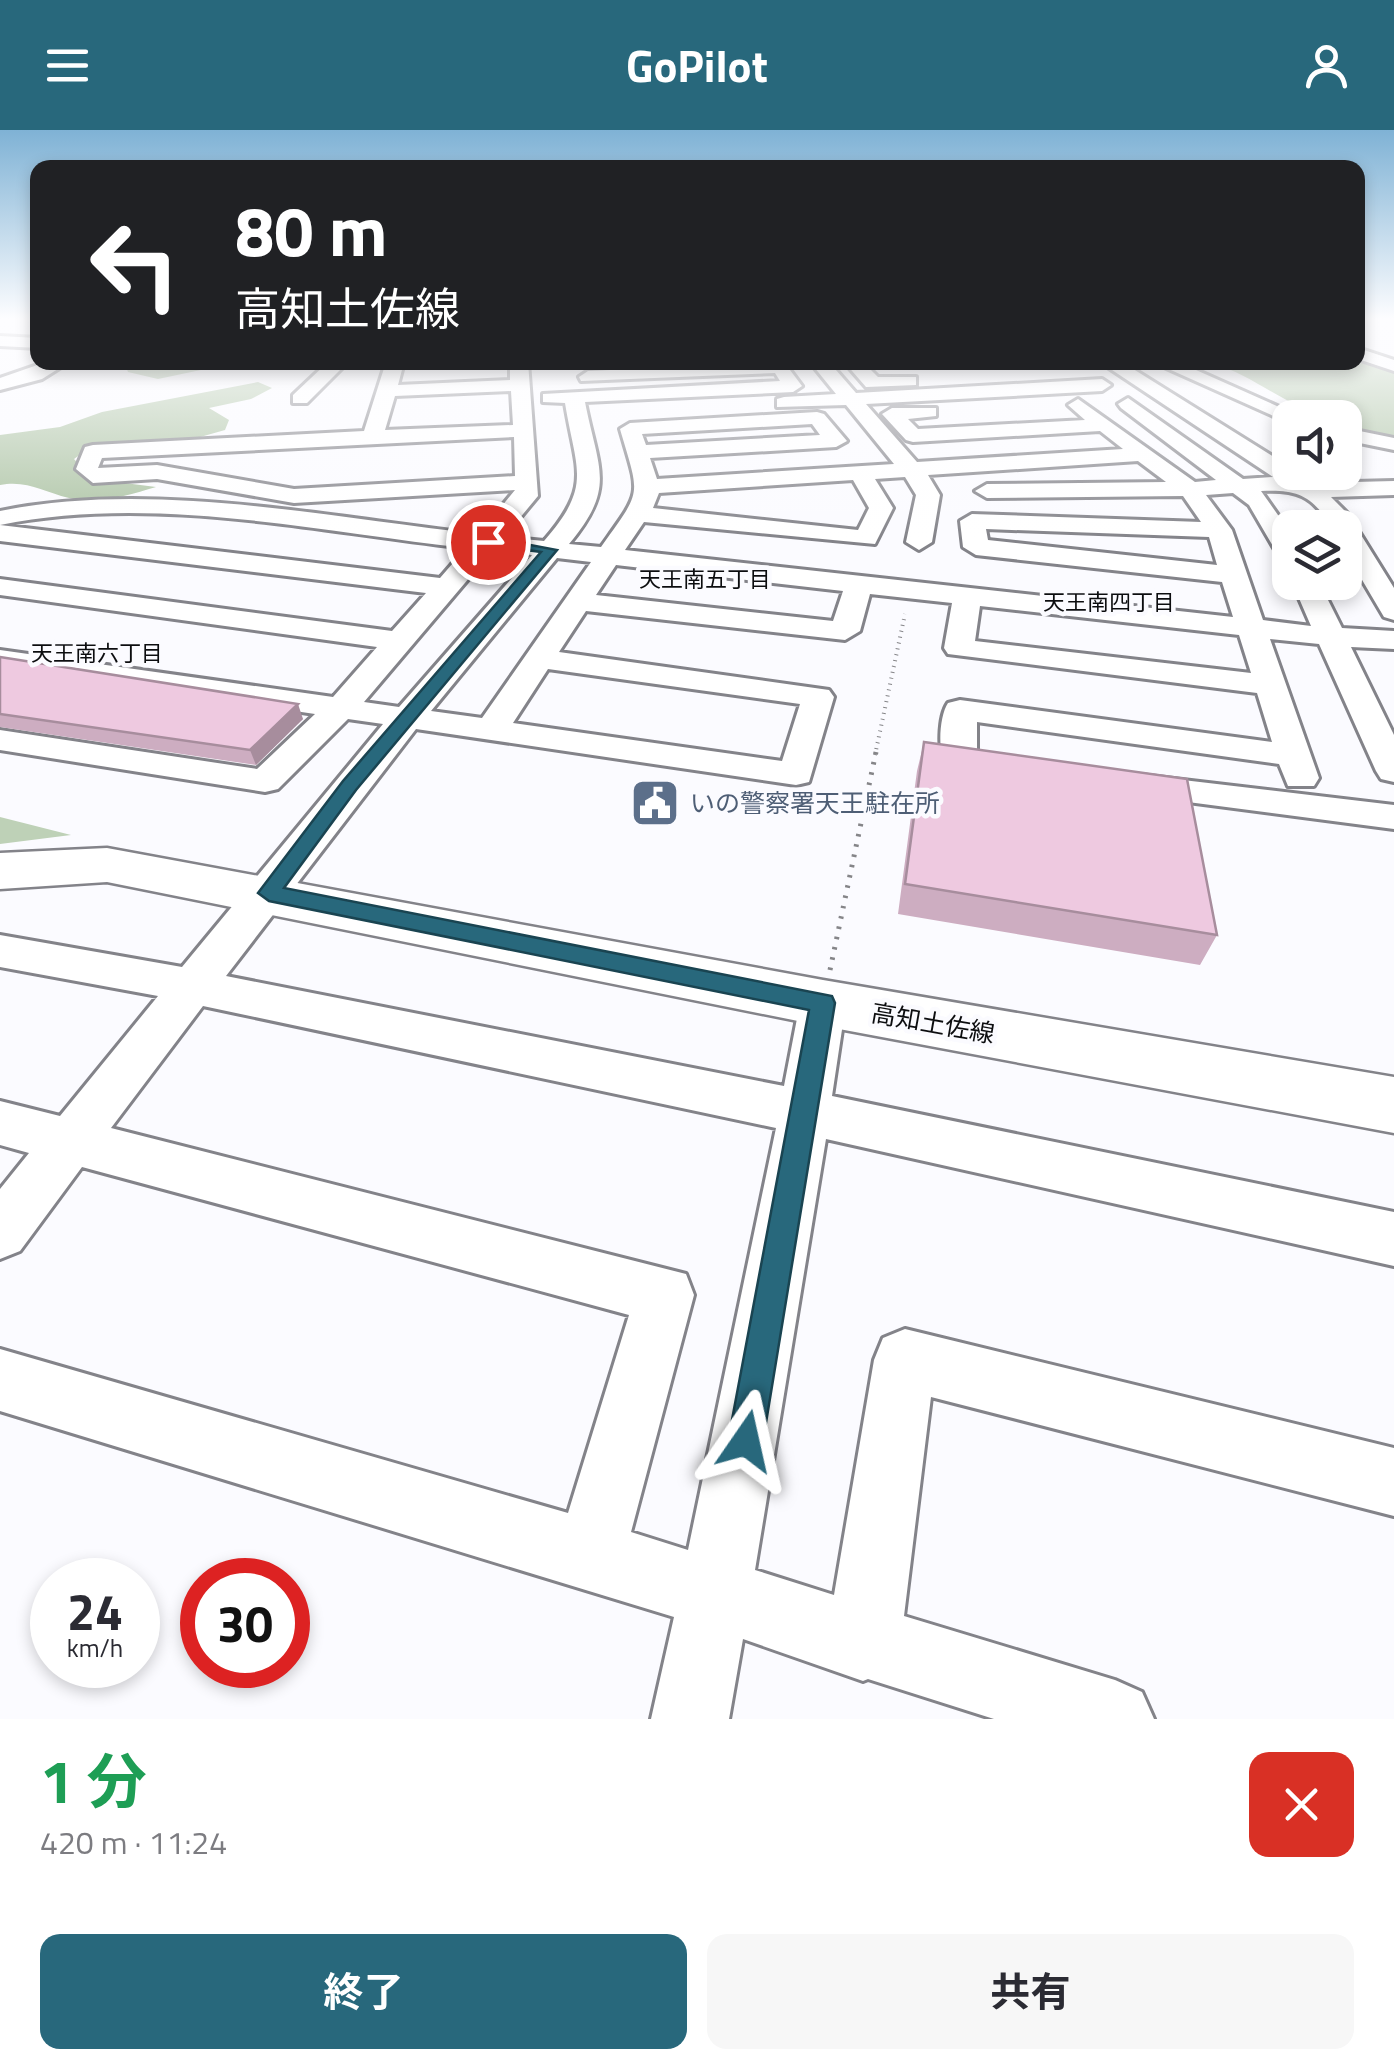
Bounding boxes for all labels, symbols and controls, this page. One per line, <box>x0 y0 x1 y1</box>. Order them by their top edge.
text: GoPilot <box>626 31 768 99</box>
icon: menu <box>40 38 95 93</box>
icon: person <box>1299 38 1354 93</box>
text: 80 m <box>235 177 388 283</box>
icon: left <box>70 200 200 330</box>
text: 高知土佐線 <box>235 274 460 342</box>
map controls <box>1272 400 1362 600</box>
button: sound <box>1272 400 1362 490</box>
pin <box>446 500 531 585</box>
button: layers <box>1272 510 1362 600</box>
icon: arrive <box>461 515 516 570</box>
district label: 天王南五丁目 <box>639 562 771 596</box>
district label: 天王南四丁目 <box>1043 585 1175 619</box>
district label: 天王南六丁目 <box>31 636 163 670</box>
public building icon: いの警察署天王駐在所 <box>629 777 681 829</box>
place label: いの警察署天王駐在所 <box>690 784 940 822</box>
street label: 高知土佐線 <box>868 993 998 1053</box>
position arrow <box>694 1389 798 1493</box>
speed limit sign: 30 <box>180 1558 310 1688</box>
text: 24 <box>67 1573 123 1649</box>
text: km/h <box>67 1629 123 1667</box>
text: 1 分 <box>40 1735 147 1826</box>
button: close <box>1249 1752 1354 1857</box>
text: 420 m · 11:24 <box>40 1818 227 1866</box>
button: 終了 <box>40 1934 687 2049</box>
button: 共有 <box>707 1934 1354 2049</box>

